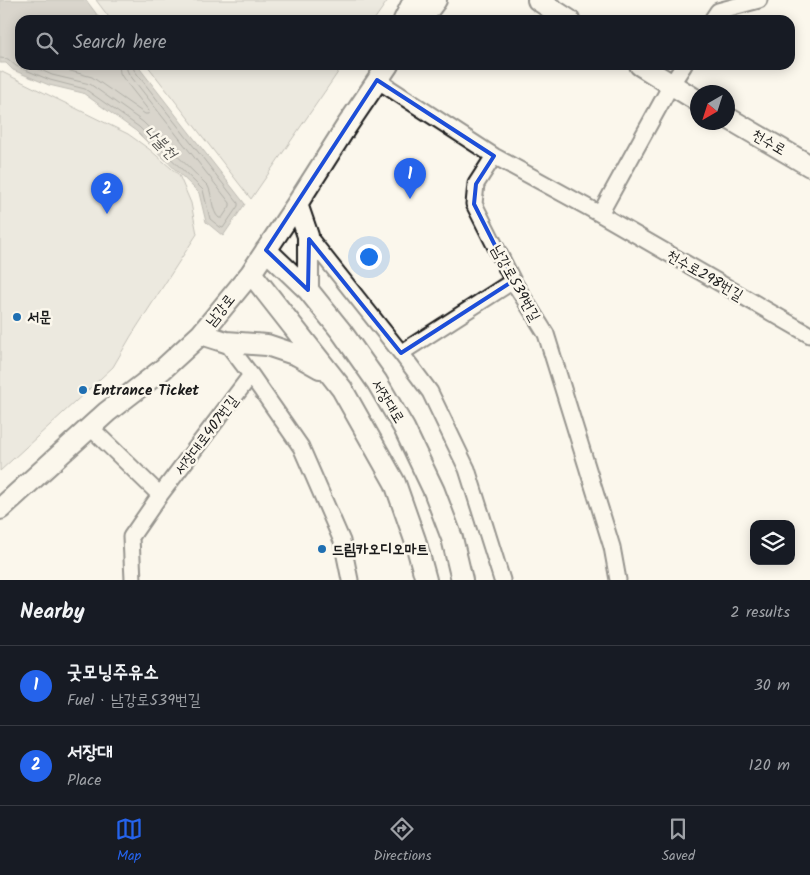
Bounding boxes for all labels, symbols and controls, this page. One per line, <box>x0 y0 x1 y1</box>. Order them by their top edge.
search box <box>15 15 795 70</box>
text: Search here <box>73 28 167 58</box>
icon: search <box>33 29 61 57</box>
north arrow <box>690 85 735 130</box>
water label: 나불천 <box>138 120 184 167</box>
street label: 천수로 <box>747 123 790 162</box>
pin: 1 <box>394 158 426 199</box>
pin: 2 <box>91 173 123 214</box>
street label: 남강로539번길 <box>484 241 546 326</box>
your location <box>356 244 382 270</box>
street label: 천수로298번길 <box>662 244 747 308</box>
street label: 남강로 <box>200 289 241 332</box>
place label: 서문 <box>27 306 51 330</box>
marker: 서문 <box>11 311 23 323</box>
street label: 서장대로 <box>364 375 410 428</box>
place label: Entrance Ticket <box>93 379 199 403</box>
marker: Entrance Ticket <box>77 384 89 396</box>
street label: 서장대로407번길 <box>169 390 245 481</box>
map controls <box>750 520 795 565</box>
button: layers <box>750 520 795 565</box>
place label: 드림카오디오마트 <box>332 538 429 562</box>
marker: 드림카오디오마트 <box>316 543 328 555</box>
text: Nearby <box>20 596 85 629</box>
text: 2 results <box>730 600 790 625</box>
text: 굿모닝주유소 <box>67 658 159 688</box>
text: 1 <box>34 673 38 698</box>
text: 30 m <box>754 673 790 698</box>
text: Fuel · 남강로539번길 <box>67 688 201 713</box>
text: 서장대 <box>67 738 113 768</box>
text: 2 <box>31 753 41 778</box>
text: 120 m <box>749 753 790 778</box>
text: Place <box>67 768 101 793</box>
tab: Map <box>115 815 143 867</box>
tab: Directions <box>373 815 431 867</box>
tab: Saved <box>662 815 695 867</box>

